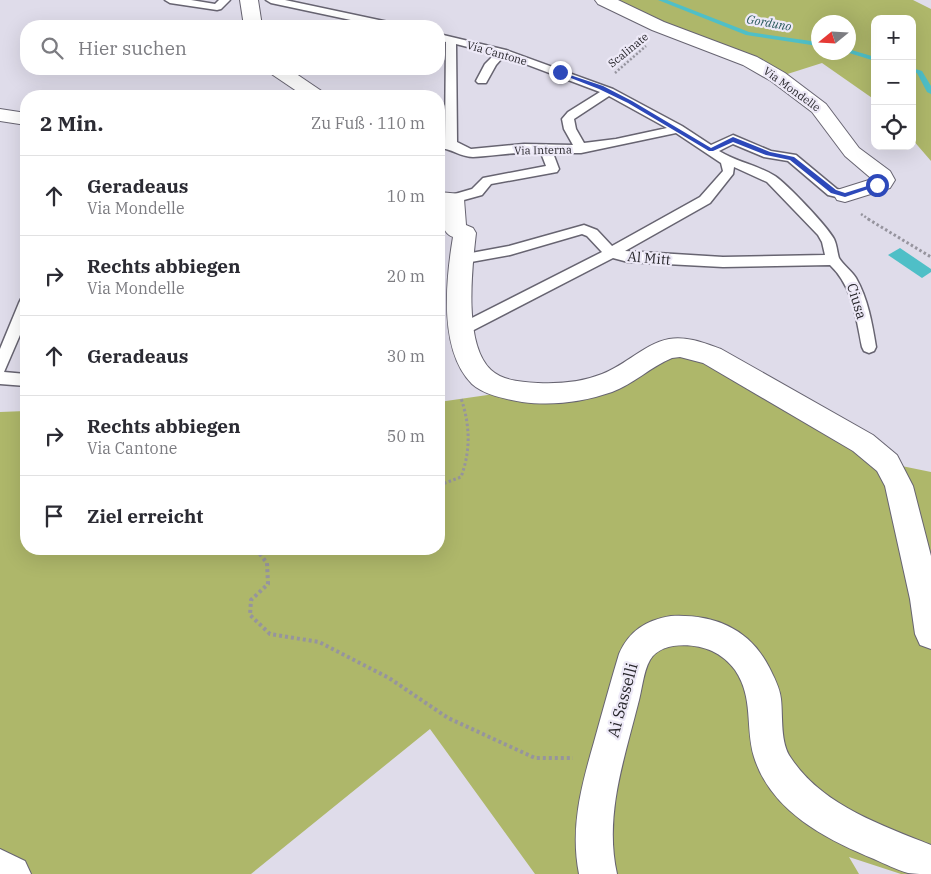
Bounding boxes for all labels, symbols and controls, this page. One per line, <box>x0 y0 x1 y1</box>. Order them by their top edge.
water label: Gorduno <box>746 11 793 34</box>
north arrow <box>811 15 856 60</box>
map controls <box>871 15 916 150</box>
button: + <box>871 15 916 60</box>
search box <box>20 20 445 75</box>
street label: Scalinate <box>605 30 651 70</box>
icon: search <box>38 34 66 62</box>
text: Hier suchen <box>78 36 187 60</box>
street label: Via Cantone <box>465 38 529 68</box>
button: − <box>871 60 916 105</box>
route end <box>549 61 572 84</box>
street label: Via Mondelle <box>761 64 823 114</box>
button: locate <box>871 105 916 150</box>
text: 2 Min. <box>40 109 103 137</box>
text: Zu Fuß · 110 m <box>311 113 425 133</box>
street label: Via Interna <box>514 142 572 158</box>
text: Geradeaus <box>87 174 188 198</box>
route start <box>866 174 889 197</box>
icon: ahead <box>40 182 68 210</box>
text: 10 m <box>387 186 425 206</box>
text: Via Mondelle <box>87 198 184 218</box>
street label: Al Mitt <box>627 247 671 269</box>
text: Rechts abbiegen <box>87 254 241 278</box>
icon: right <box>40 262 68 290</box>
text: 20 m <box>387 266 425 286</box>
text: Via Mondelle <box>87 278 184 298</box>
street label: Ciusa <box>843 281 871 321</box>
icon: ahead <box>40 342 68 370</box>
text: Geradeaus <box>87 344 188 368</box>
text: 30 m <box>387 346 425 366</box>
text: Rechts abbiegen <box>87 414 241 438</box>
icon: right <box>40 422 68 450</box>
text: 50 m <box>387 426 425 446</box>
text: Via Cantone <box>87 438 177 458</box>
icon: arrive <box>40 502 68 530</box>
text: Ziel erreicht <box>87 504 203 528</box>
street label: Ai Sasselli <box>602 660 642 740</box>

